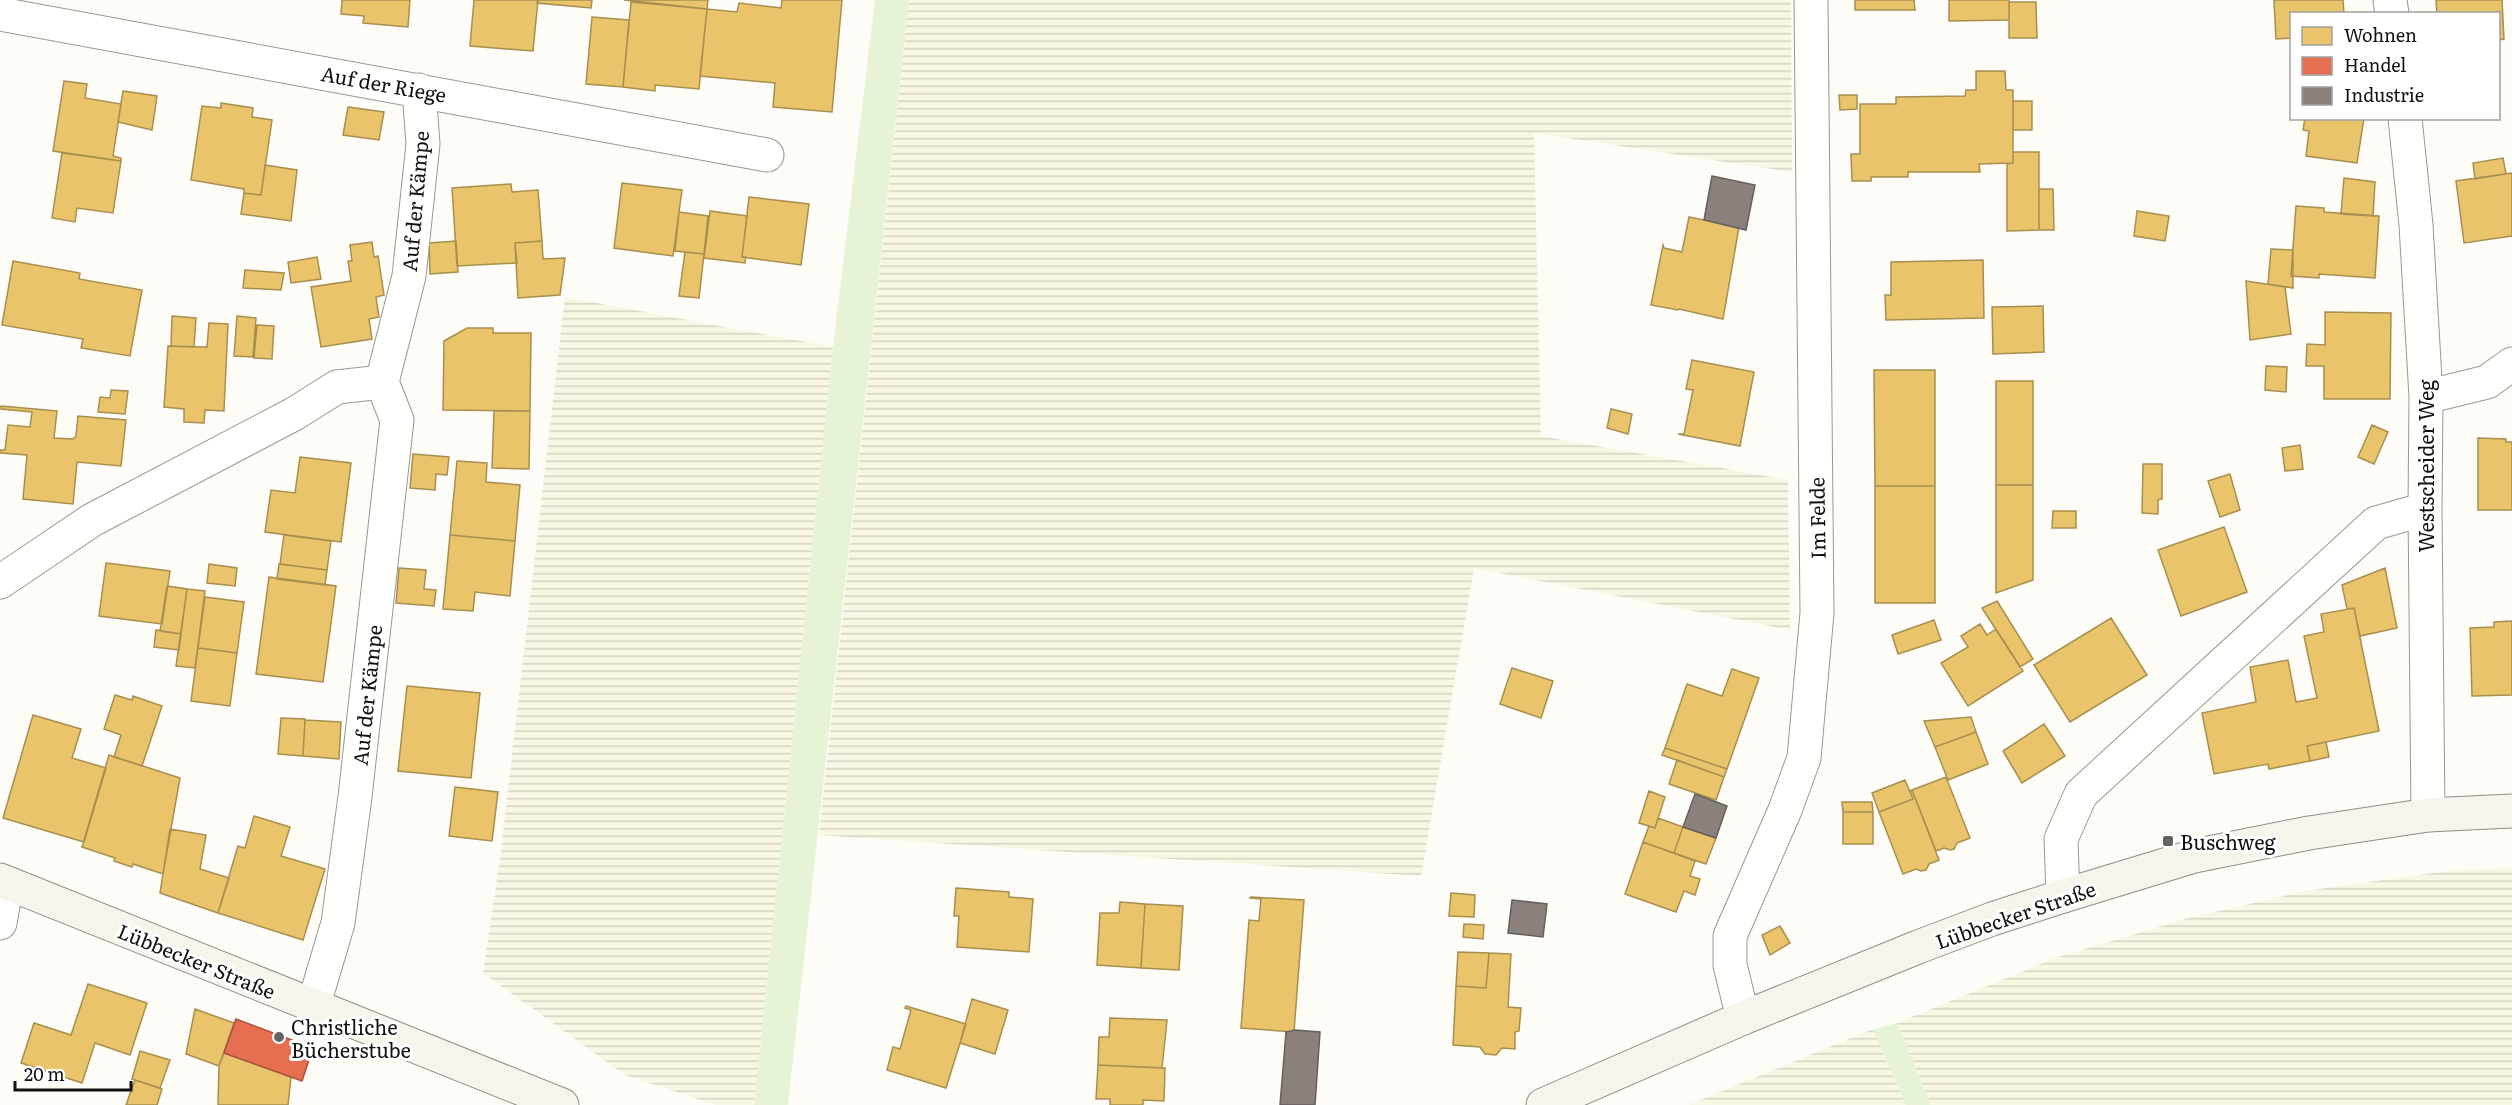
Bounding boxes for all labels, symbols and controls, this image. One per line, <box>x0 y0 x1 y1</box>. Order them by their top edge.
legend <box>2290 12 2500 120</box>
text: Wohnen <box>2344 21 2417 48</box>
text: Handel <box>2344 51 2406 78</box>
street label: Auf der Riege <box>319 57 449 109</box>
text: Industrie <box>2344 81 2424 108</box>
street label: Auf der Kämpe <box>393 129 435 273</box>
street label: Westscheider Weg <box>2410 379 2440 552</box>
street label: Im Felde <box>1800 477 1832 559</box>
street label: Auf der Kämpe <box>344 623 388 767</box>
place label: Buschweg <box>2180 826 2277 856</box>
marker: Buschweg <box>2161 834 2175 848</box>
street label: Lübbecker Straße <box>1931 873 2099 955</box>
street label: Lübbecker Straße <box>114 915 280 1005</box>
place label: Christliche Bücherstube <box>291 1011 411 1064</box>
marker: Christliche Bücherstube <box>272 1030 286 1044</box>
scale bar <box>15 1054 130 1092</box>
text: 20 m <box>24 1060 65 1087</box>

